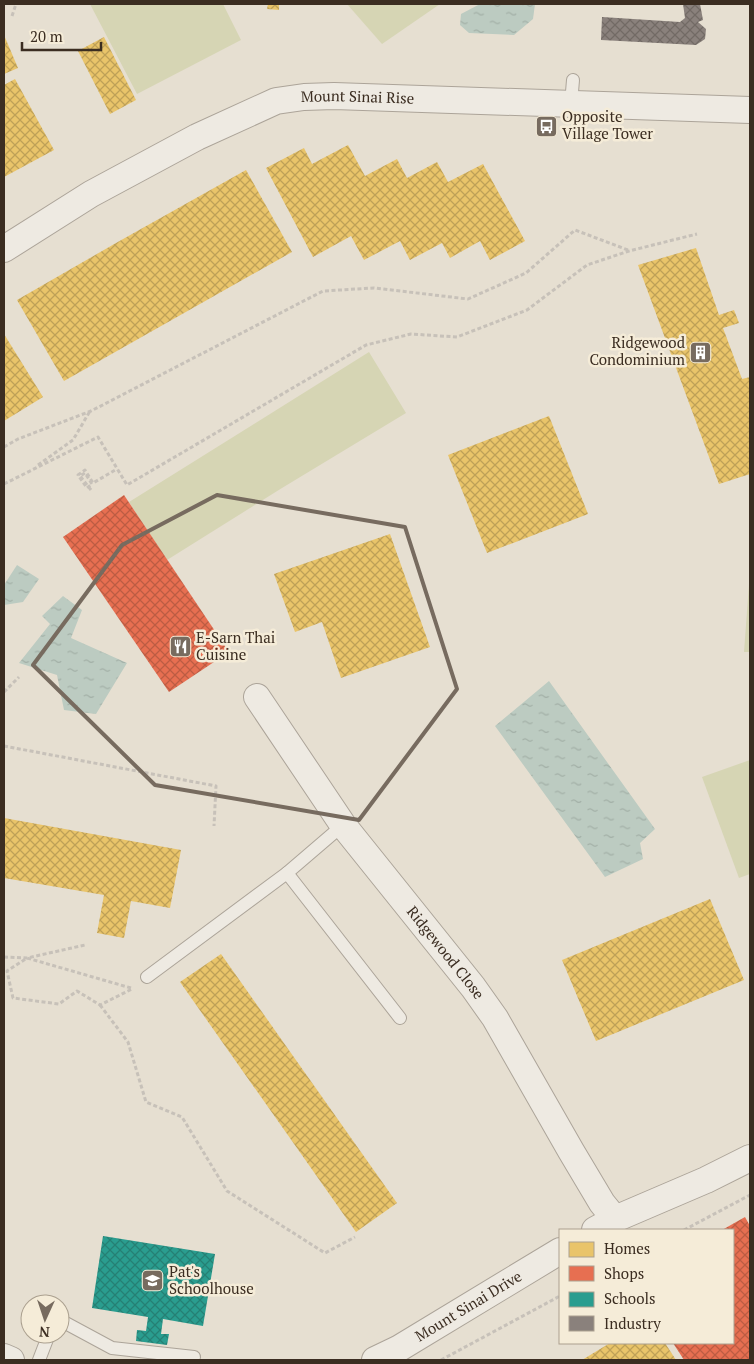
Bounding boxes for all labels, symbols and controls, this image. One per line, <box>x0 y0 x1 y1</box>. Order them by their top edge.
scale bar <box>22 20 101 52</box>
text: 20 m <box>30 26 63 46</box>
street label: Mount Sinai Rise <box>301 85 415 108</box>
place label: Opposite Village Tower <box>562 106 653 143</box>
bus stop icon: Opposite Village Tower <box>534 114 558 138</box>
place label: Ridgewood Condominium <box>589 332 685 369</box>
building icon: Ridgewood Condominium <box>689 340 713 364</box>
place label: E-Sarn Thai Cuisine <box>196 627 275 664</box>
restaurant icon: E-Sarn Thai Cuisine <box>168 635 192 659</box>
street label: Ridgewood Close <box>403 902 489 1003</box>
legend <box>559 1229 734 1344</box>
text: Homes <box>604 1238 650 1258</box>
place label: Pat's Schoolhouse <box>169 1261 254 1298</box>
text: Shops <box>604 1263 644 1283</box>
street label: Mount Sinai Drive <box>411 1266 525 1345</box>
school or university icon: Pat's Schoolhouse <box>141 1269 165 1293</box>
text: Schools <box>604 1288 655 1308</box>
north arrow <box>20 1294 70 1344</box>
text: Industry <box>604 1313 661 1333</box>
text: N <box>38 1323 50 1342</box>

